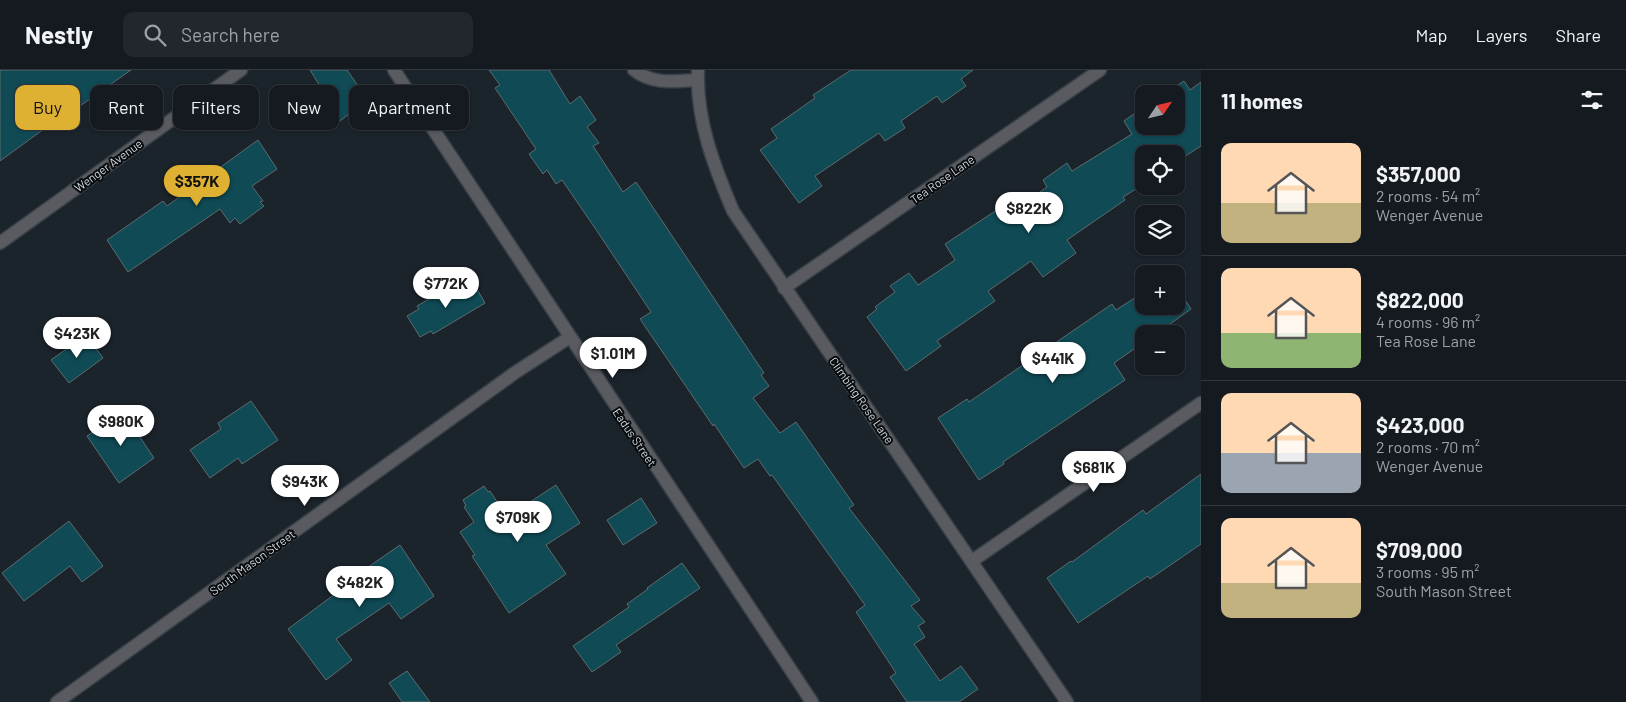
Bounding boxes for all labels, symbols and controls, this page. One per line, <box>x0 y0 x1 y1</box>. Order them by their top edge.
search box <box>123 12 473 57</box>
text: Nestly <box>25 20 93 49</box>
icon: search <box>141 21 169 49</box>
text: Search here <box>181 23 280 46</box>
text: Map <box>1415 24 1447 46</box>
text: Layers <box>1475 24 1528 46</box>
text: Share <box>1556 24 1601 46</box>
chip: Buy <box>15 85 80 130</box>
chip: Rent <box>90 85 163 130</box>
chip: Filters <box>173 85 259 130</box>
chip: New <box>269 85 339 130</box>
chip: Apartment <box>349 85 469 130</box>
north arrow <box>1135 85 1185 135</box>
map controls <box>1135 85 1185 375</box>
icon: filters <box>1578 86 1606 114</box>
text: 11 homes <box>1221 88 1303 113</box>
street label: Wenger Avenue <box>71 136 145 194</box>
button: locate <box>1135 145 1185 195</box>
street label: Tea Rose Lane <box>907 152 977 206</box>
text: $357,000 <box>1376 161 1461 186</box>
icon: home <box>1261 163 1321 223</box>
pin: $357K <box>162 164 232 207</box>
text: $357K <box>175 171 219 190</box>
text: 2 rooms · 54 m² <box>1376 186 1480 205</box>
pin: $822K <box>994 191 1064 234</box>
text: $822K <box>1006 198 1052 217</box>
button: layers <box>1135 205 1185 255</box>
text: Wenger Avenue <box>1376 205 1483 224</box>
button: + <box>1135 265 1185 315</box>
pin: $772K <box>411 266 481 309</box>
text: $772K <box>424 273 468 292</box>
text: $822,000 <box>1376 287 1464 312</box>
icon: home <box>1261 288 1321 348</box>
text: 4 rooms · 96 m² <box>1376 312 1480 331</box>
pin: $423K <box>42 316 112 359</box>
text: $423K <box>54 323 100 342</box>
button: − <box>1135 325 1185 375</box>
text: Tea Rose Lane <box>1376 331 1476 350</box>
pin: $1.01M <box>572 336 654 379</box>
pin: $441K <box>1018 342 1088 384</box>
text: $1.01M <box>591 343 635 362</box>
text: $441K <box>1032 348 1074 367</box>
street label: Climbing Rose Lane <box>827 354 897 446</box>
pin: $980K <box>86 404 156 447</box>
street label: Eadus Street <box>610 405 660 469</box>
text: $980K <box>98 411 144 430</box>
text: $423,000 <box>1376 412 1464 437</box>
icon: home <box>1261 413 1321 473</box>
text: 2 rooms · 70 m² <box>1376 437 1480 456</box>
pin: $681K <box>1059 450 1129 493</box>
text: Wenger Avenue <box>1376 456 1483 475</box>
text: $681K <box>1073 457 1115 476</box>
pin: $943K <box>270 464 340 507</box>
text: $943K <box>282 471 328 490</box>
pin: $709K <box>483 500 553 543</box>
text: $709K <box>496 507 540 526</box>
street label: South Mason Street <box>207 526 297 598</box>
text: $709,000 <box>1376 537 1462 562</box>
icon: home <box>1261 538 1321 598</box>
text: 3 rooms · 95 m² <box>1376 562 1480 581</box>
pin: $482K <box>325 566 395 608</box>
text: $482K <box>337 572 383 591</box>
text: South Mason Street <box>1376 581 1512 600</box>

